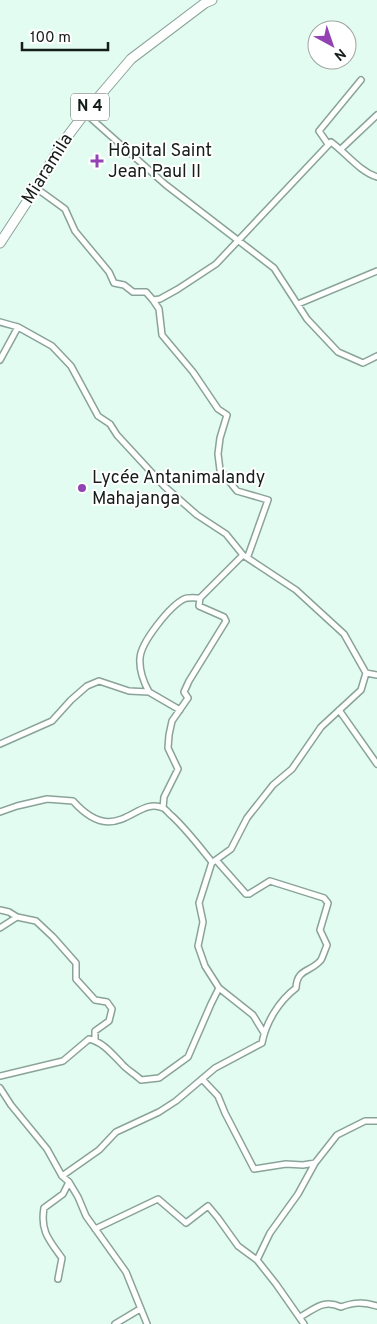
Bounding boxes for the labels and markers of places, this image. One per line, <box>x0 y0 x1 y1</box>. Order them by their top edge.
place label: Hôpital Saint Jean Paul II <box>108 140 212 184</box>
marker: Hôpital Saint Jean Paul II <box>90 154 104 168</box>
place label: Lycée Antanimalandy Mahajanga <box>92 467 265 511</box>
marker: Lycée Antanimalandy Mahajanga <box>76 482 88 494</box>

